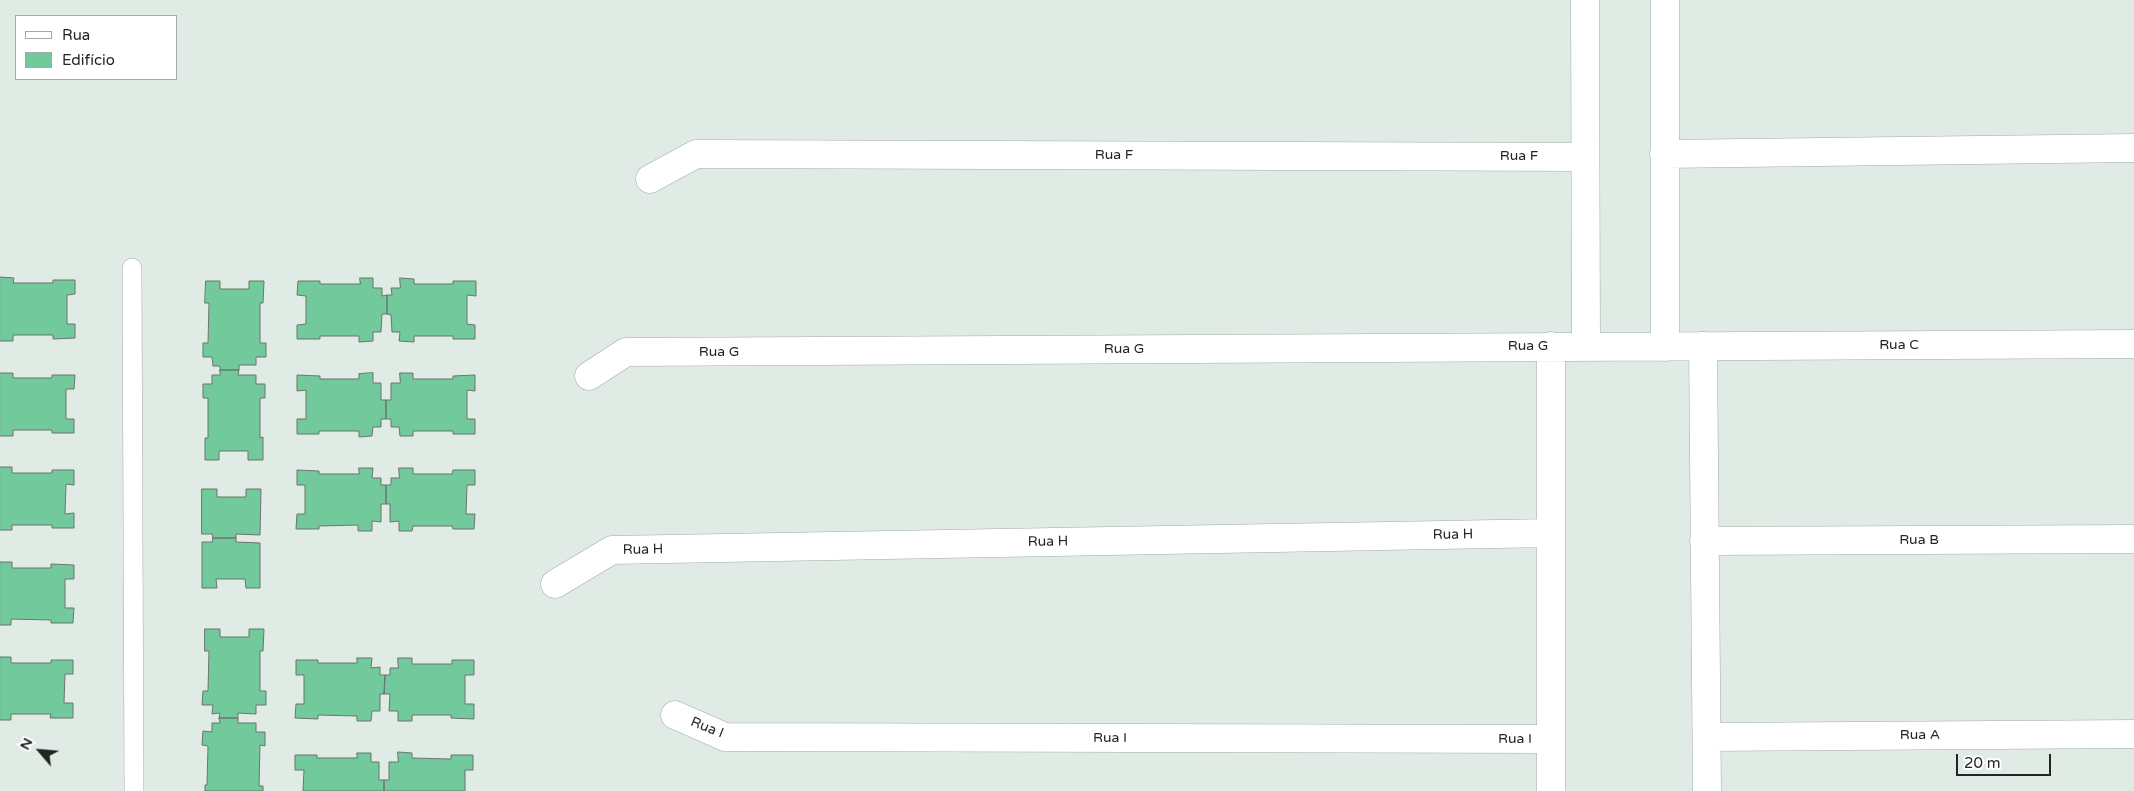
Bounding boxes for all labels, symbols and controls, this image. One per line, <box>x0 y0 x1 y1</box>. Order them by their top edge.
legend <box>15 15 178 80</box>
text: Rua <box>62 26 90 44</box>
text: Edifício <box>62 51 115 69</box>
street label: Rua F <box>1095 147 1133 163</box>
street label: Rua F <box>1500 148 1538 164</box>
street label: Rua C <box>1879 337 1919 353</box>
street label: Rua G <box>1508 338 1548 354</box>
street label: Rua G <box>1104 341 1144 357</box>
street label: Rua G <box>699 344 739 360</box>
street label: Rua H <box>1433 526 1473 544</box>
street label: Rua B <box>1899 532 1939 548</box>
street label: Rua H <box>1028 533 1068 551</box>
street label: Rua H <box>623 541 663 559</box>
street label: Rua I <box>688 714 726 742</box>
north arrow <box>15 726 65 776</box>
street label: Rua A <box>1900 727 1940 743</box>
street label: Rua I <box>1093 730 1127 746</box>
street label: Rua I <box>1498 731 1532 747</box>
text: N <box>16 735 36 753</box>
scale bar <box>1959 744 2054 776</box>
text: 20 m <box>1964 754 2001 772</box>

